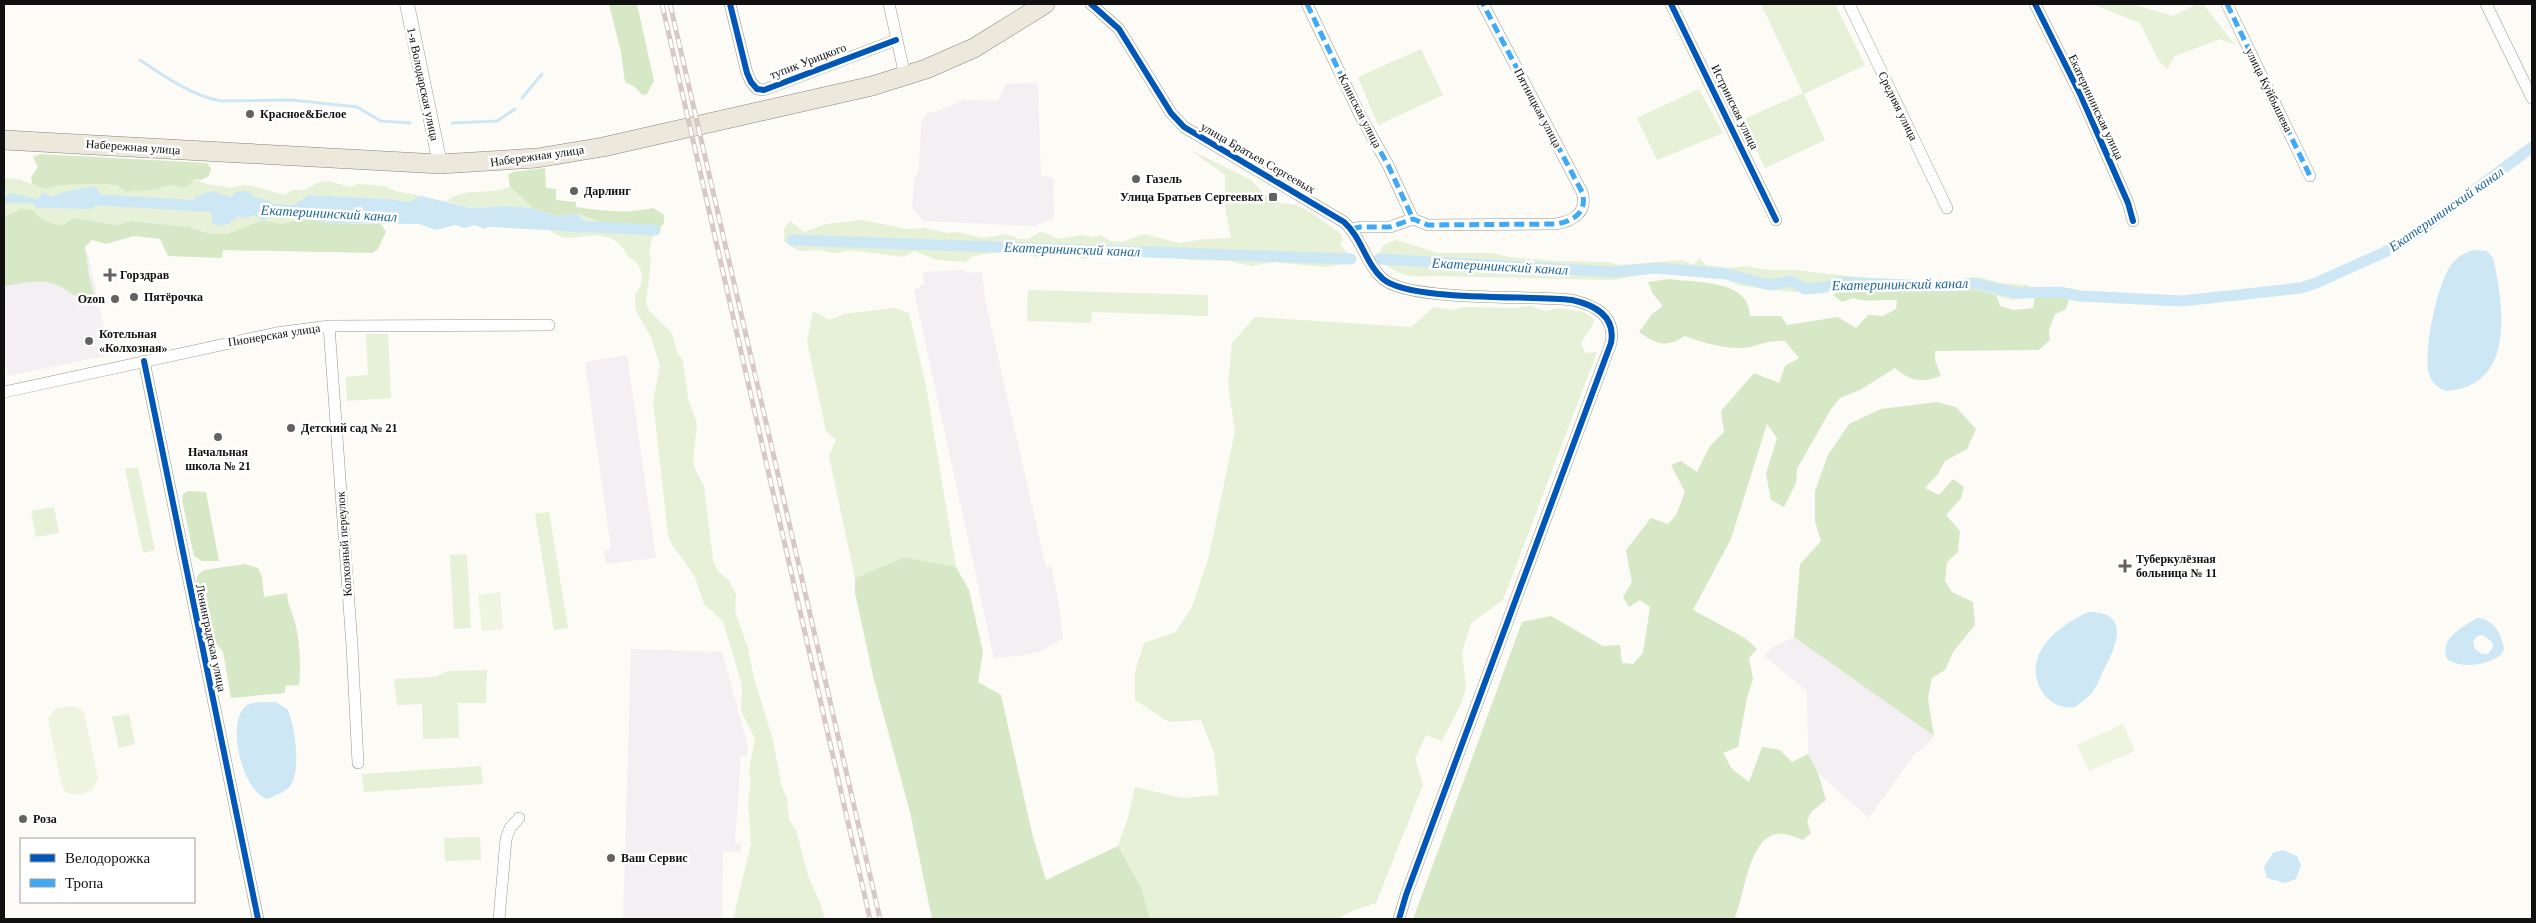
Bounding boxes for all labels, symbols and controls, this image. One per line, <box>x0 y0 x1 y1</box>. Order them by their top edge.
street label: 1-я Володарская улица <box>404 26 442 143</box>
street label: тупик Урицкого <box>768 40 848 82</box>
street label: улица Куйбышева <box>2243 46 2296 135</box>
street label: Екатерининская улица <box>2065 52 2127 163</box>
street label: Истринская улица <box>1708 62 1762 152</box>
street label: Пятницкая улица <box>1511 66 1565 151</box>
street label: Средняя улица <box>1875 69 1921 144</box>
street label: Клинская улица <box>1335 72 1385 151</box>
place label: Красное&Белое <box>260 107 347 121</box>
marker: Красное&Белое <box>244 108 256 120</box>
street label: улица Братьев Сергеевых <box>1198 119 1318 197</box>
street label: Набережная улица <box>85 137 181 157</box>
street label: Набережная улица <box>489 142 586 170</box>
water label: Екатерининский канал <box>2385 164 2506 255</box>
place label: Газель <box>1146 172 1182 186</box>
marker: Газель <box>1130 173 1142 185</box>
place label: Дарлинг <box>584 184 631 198</box>
marker: Дарлинг <box>568 185 580 197</box>
place label: Улица Братьев Сергеевых <box>1120 190 1263 204</box>
marker: Улица Братьев Сергеевых <box>1267 191 1279 203</box>
water label: Екатерининский канал <box>259 202 398 225</box>
water label: Екатерининский канал <box>1003 240 1140 259</box>
water label: Екатерининский канал <box>1430 255 1569 278</box>
place label: Горздрав <box>120 268 170 282</box>
marker: Горздрав <box>104 269 116 281</box>
water label: Екатерининский канал <box>1831 276 1968 293</box>
place label: Пятёрочка <box>144 290 203 304</box>
marker: Пятёрочка <box>128 291 140 303</box>
place label: Ozon <box>78 292 105 306</box>
marker: Ozon <box>109 293 121 305</box>
street label: Пионерская улица <box>227 321 322 349</box>
place label: Котельная «Колхозная» <box>99 327 167 355</box>
marker: Котельная «Колхозная» <box>83 335 95 347</box>
place label: Детский сад № 21 <box>301 421 397 435</box>
marker: Детский сад № 21 <box>285 422 297 434</box>
marker: Начальная школа № 21 <box>212 431 224 443</box>
place label: Начальная школа № 21 <box>185 445 251 473</box>
street label: Колхозный переулок <box>333 491 355 597</box>
place label: Туберкулёзная больница № 11 <box>2136 552 2217 580</box>
marker: Туберкулёзная больница № 11 <box>2118 559 2132 573</box>
street label: Ленинградская улица <box>193 583 229 694</box>
place label: Роза <box>33 812 57 826</box>
marker: Роза <box>17 813 29 825</box>
legend <box>20 838 195 903</box>
text: Велодорожка <box>65 850 150 866</box>
place label: Ваш Сервис <box>621 851 688 865</box>
marker: Ваш Сервис <box>605 852 617 864</box>
text: Тропа <box>65 875 104 891</box>

